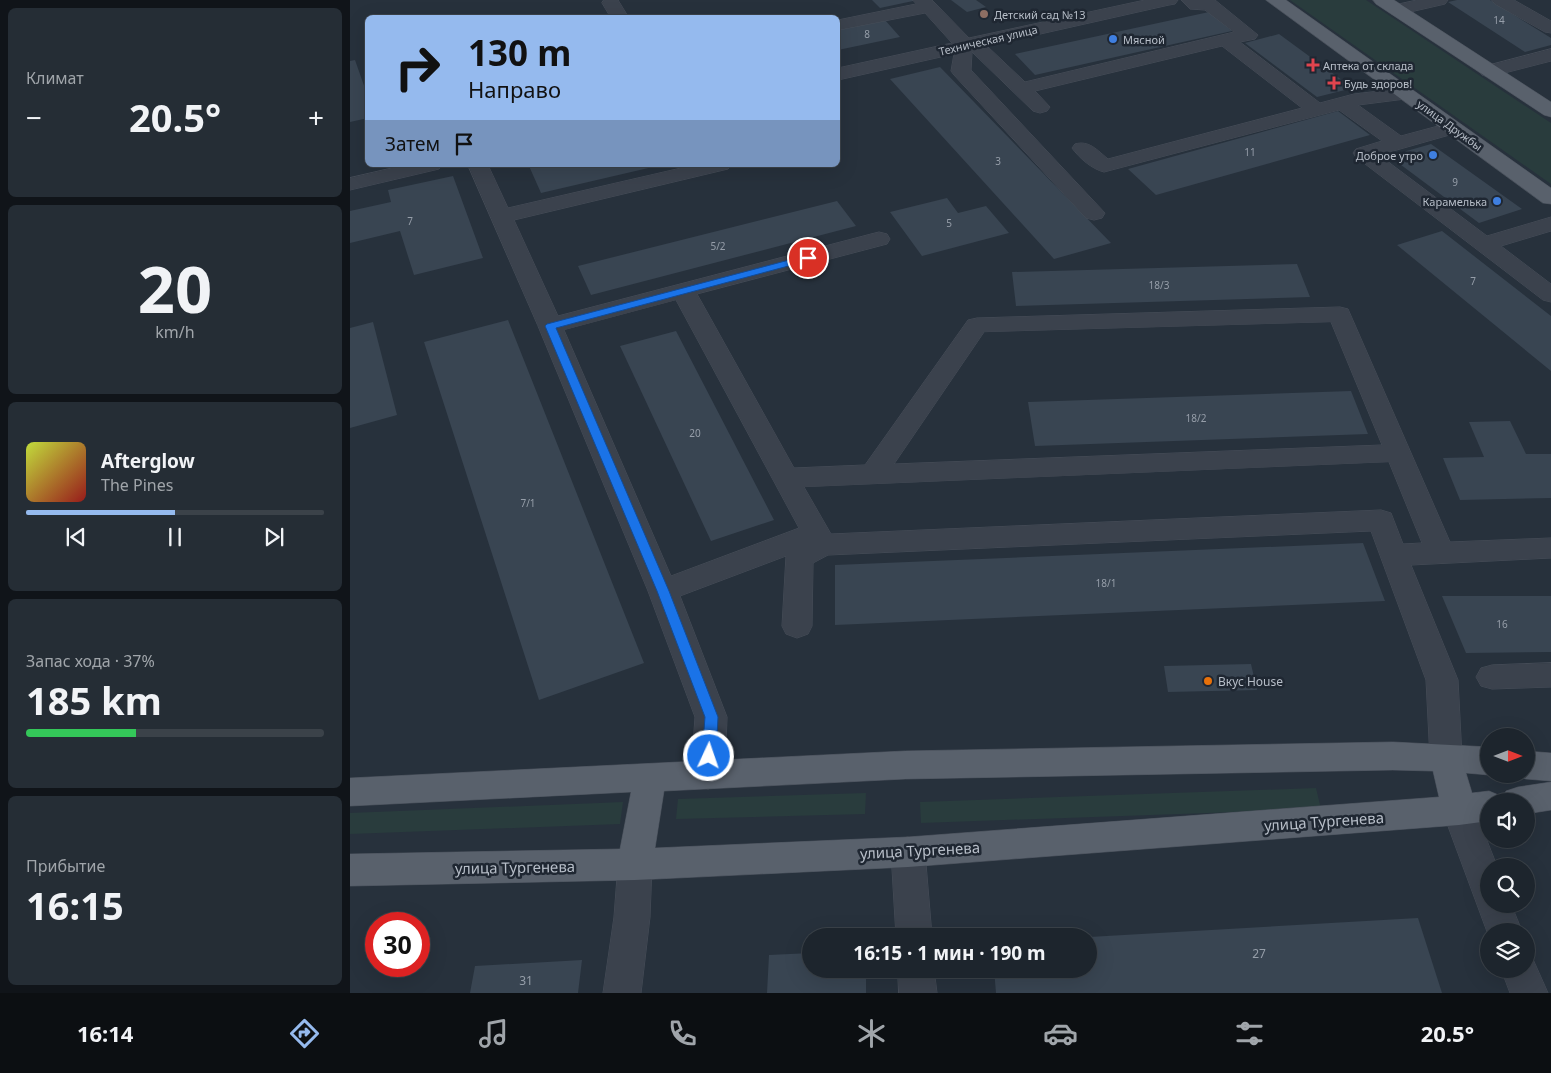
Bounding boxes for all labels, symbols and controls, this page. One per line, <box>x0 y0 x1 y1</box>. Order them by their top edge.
place label: Детский сад №13 <box>994 7 1086 22</box>
marker: Детский сад №13 <box>978 8 990 20</box>
house number: 14 <box>1493 13 1505 27</box>
street label: Техническая улица <box>937 21 1039 59</box>
house number: 8 <box>864 27 870 41</box>
text: 130 m <box>468 29 571 76</box>
place label: Мясной <box>1123 32 1165 47</box>
marker: Мясной <box>1107 33 1119 45</box>
icon: right <box>385 35 450 100</box>
place label: Аптека от склада <box>1323 58 1413 73</box>
marker: Аптека от склада <box>1307 59 1319 71</box>
text: Климат <box>26 67 84 89</box>
text: Направо <box>468 74 561 104</box>
place label: Будь здоров! <box>1344 76 1412 91</box>
marker: Будь здоров! <box>1328 77 1340 89</box>
text: 20.5° <box>129 91 221 143</box>
street label: улица Дружбы <box>1414 96 1486 154</box>
text: − <box>26 98 42 136</box>
text: + <box>308 98 324 136</box>
icon: arrive <box>450 130 478 158</box>
text: Затем <box>385 131 440 157</box>
house number: 11 <box>1244 145 1256 159</box>
place label: Доброе утро <box>1356 148 1423 163</box>
marker: Доброе утро <box>1427 149 1439 161</box>
house number: 3 <box>995 154 1001 168</box>
house number: 9 <box>1452 175 1458 189</box>
place label: Карамелька <box>1423 194 1487 209</box>
marker: Карамелька <box>1491 195 1503 207</box>
house number: 7 <box>407 214 413 228</box>
house number: 5 <box>946 216 952 230</box>
pin <box>787 237 829 279</box>
house number: 5/2 <box>710 239 726 253</box>
text: 20 <box>138 244 212 332</box>
icon: arrive <box>794 244 822 272</box>
house number: 7 <box>1470 274 1476 288</box>
house number: 18/3 <box>1149 278 1170 292</box>
text: km/h <box>155 321 195 343</box>
house number: 18/2 <box>1186 411 1207 425</box>
house number: 20 <box>689 426 701 440</box>
text: Afterglow <box>101 448 195 474</box>
text: The Pines <box>101 474 173 496</box>
house number: 7/1 <box>520 496 536 510</box>
icon: previous <box>62 523 90 551</box>
icon: pause <box>161 523 189 551</box>
icon: next <box>260 523 288 551</box>
house number: 18/1 <box>1096 576 1116 590</box>
house number: 16 <box>1496 617 1508 631</box>
text: Запас хода · 37% <box>26 650 155 672</box>
place label: Вкус House <box>1218 673 1283 690</box>
text: 185 km <box>26 674 162 726</box>
marker: Вкус House <box>1202 675 1214 687</box>
north arrow <box>1480 728 1535 782</box>
map controls <box>1480 728 1535 978</box>
position arrow <box>682 729 734 781</box>
button: sound <box>1480 793 1535 848</box>
street label: улица Тургенева <box>1263 807 1385 835</box>
street label: улица Тургенева <box>859 837 981 863</box>
text: Прибытие <box>26 855 105 877</box>
street label: улица Тургенева <box>455 856 575 878</box>
button: search <box>1480 858 1535 913</box>
text: 16:15 <box>26 879 124 931</box>
speed limit sign: 30 <box>365 912 430 977</box>
button: layers <box>1480 923 1535 978</box>
text: 16:15 · 1 мин · 190 m <box>853 940 1046 966</box>
house number: 27 <box>1252 945 1266 962</box>
house number: 31 <box>519 972 533 989</box>
icon: directions <box>287 1016 322 1051</box>
icon: music <box>476 1016 511 1051</box>
icon: phone <box>665 1016 700 1051</box>
icon: climate <box>854 1016 889 1051</box>
icon: car <box>1043 1016 1078 1051</box>
icon: filters <box>1232 1016 1267 1051</box>
text: 16:14 <box>77 1018 133 1048</box>
text: 20.5° <box>1421 1018 1474 1048</box>

